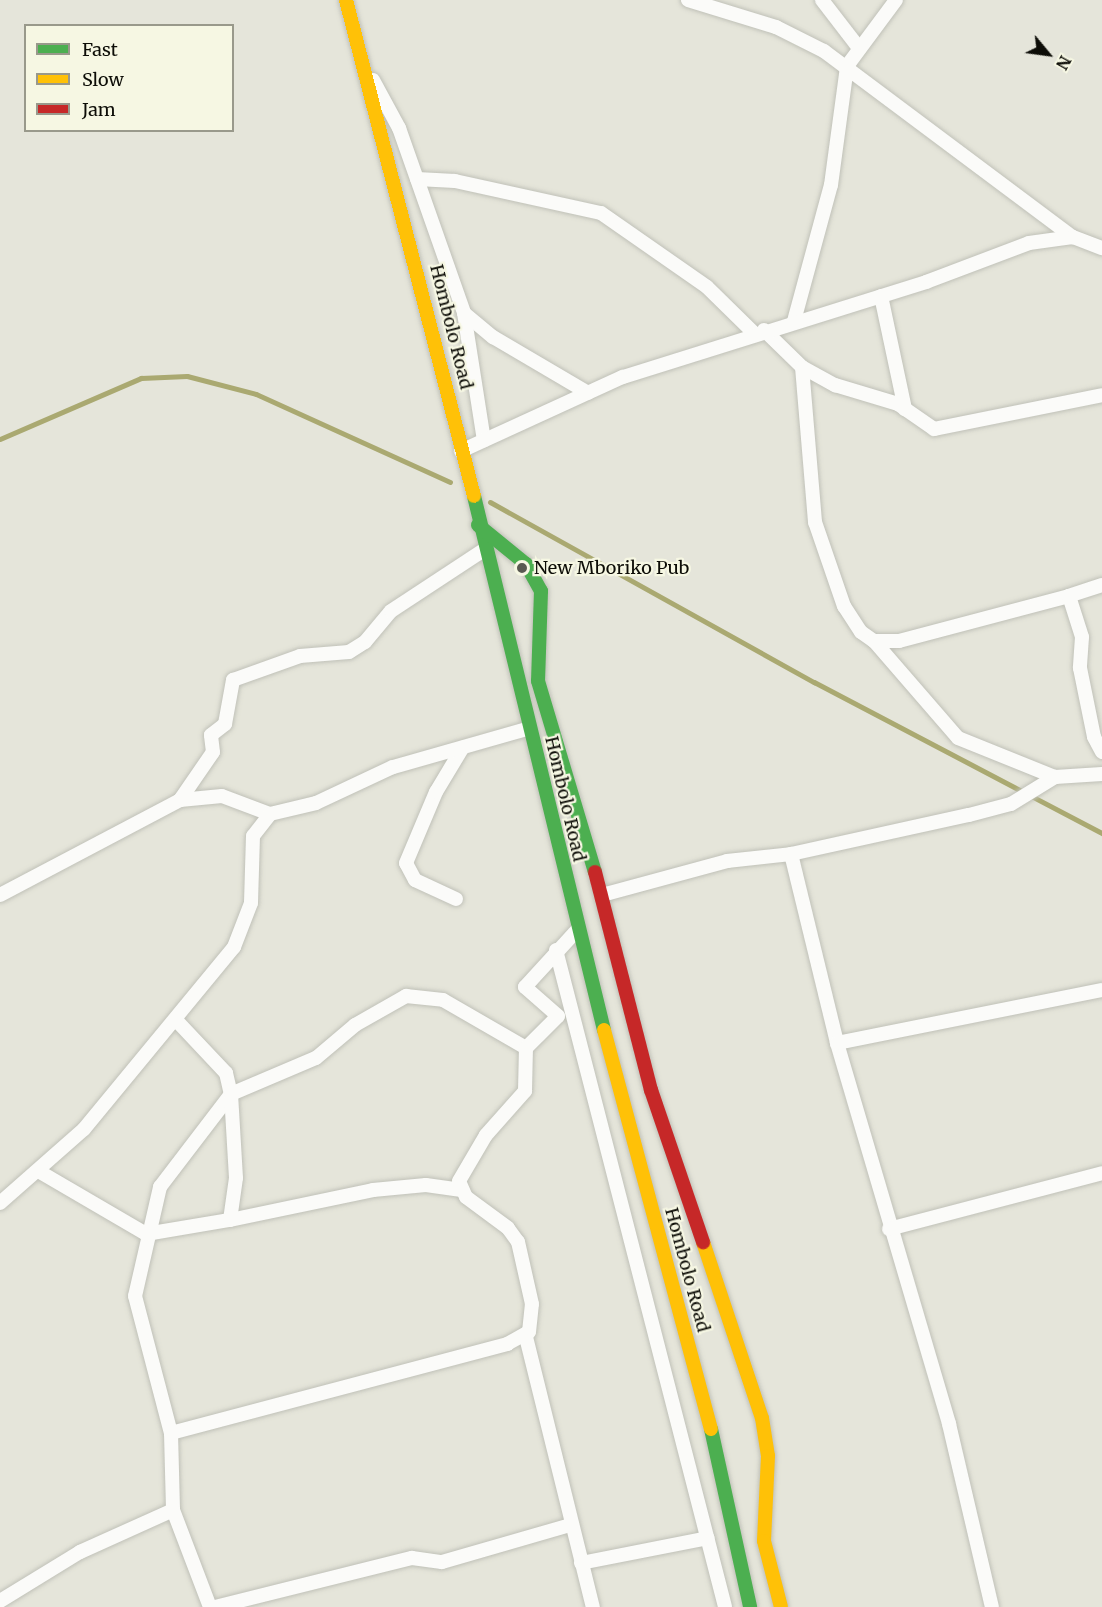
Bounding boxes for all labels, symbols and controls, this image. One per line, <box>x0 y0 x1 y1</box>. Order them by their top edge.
legend <box>24 24 234 132</box>
north arrow <box>1018 24 1078 84</box>
text: Fast <box>82 38 118 61</box>
text: N <box>1052 52 1076 73</box>
text: Slow <box>82 68 124 91</box>
text: Jam <box>82 98 116 121</box>
street label: Hombolo Road <box>425 262 477 392</box>
place label: New Mboriko Pub <box>534 557 689 579</box>
marker: New Mboriko Pub <box>515 561 529 575</box>
street label: Hombolo Road <box>540 734 590 864</box>
street label: Hombolo Road <box>660 1205 714 1335</box>

